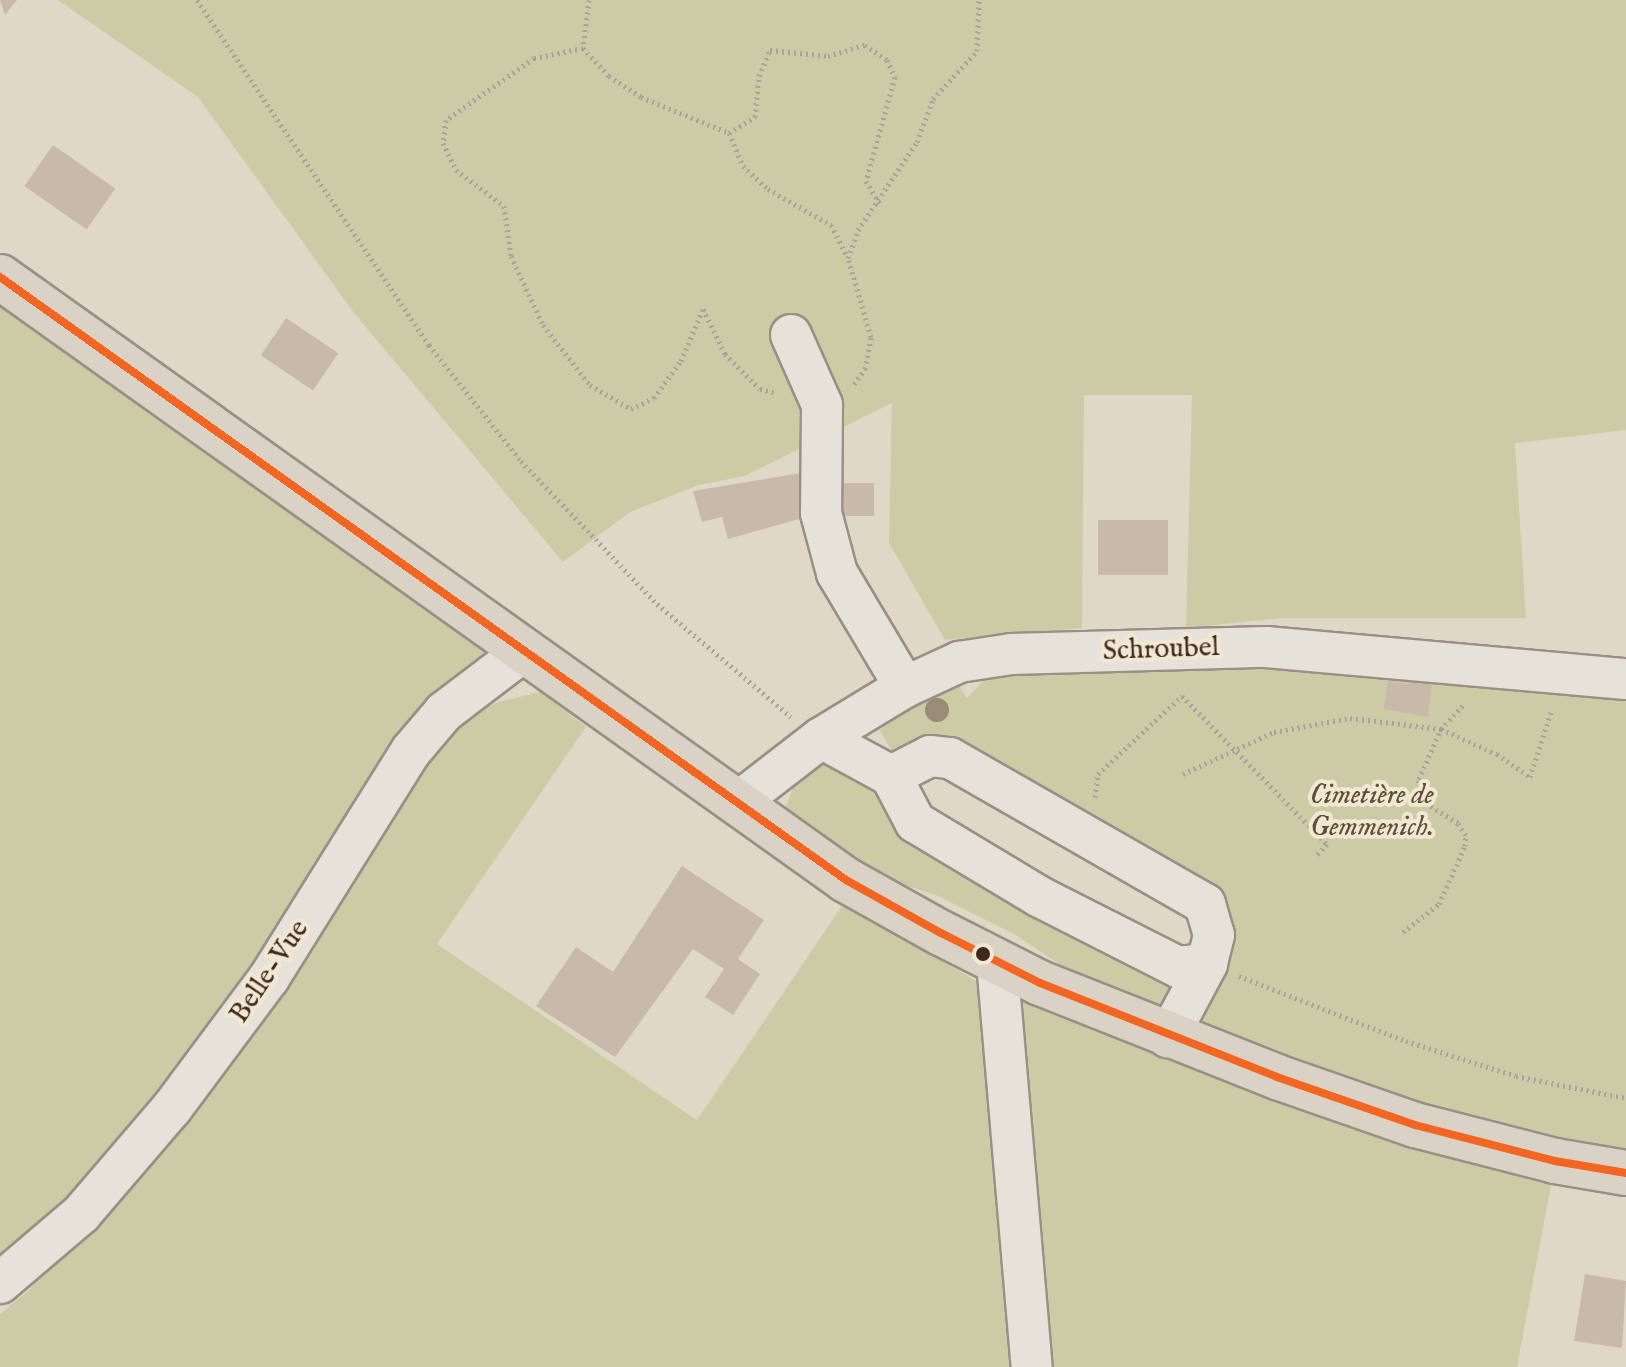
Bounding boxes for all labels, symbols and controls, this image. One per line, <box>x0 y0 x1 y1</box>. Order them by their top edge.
street label: Schroubel <box>1102 631 1220 669</box>
park label: Cimetière de Gemmenich. <box>1310 779 1434 845</box>
street label: Belle-Vue <box>223 914 317 1030</box>
unlabelled marker <box>975 946 991 962</box>

